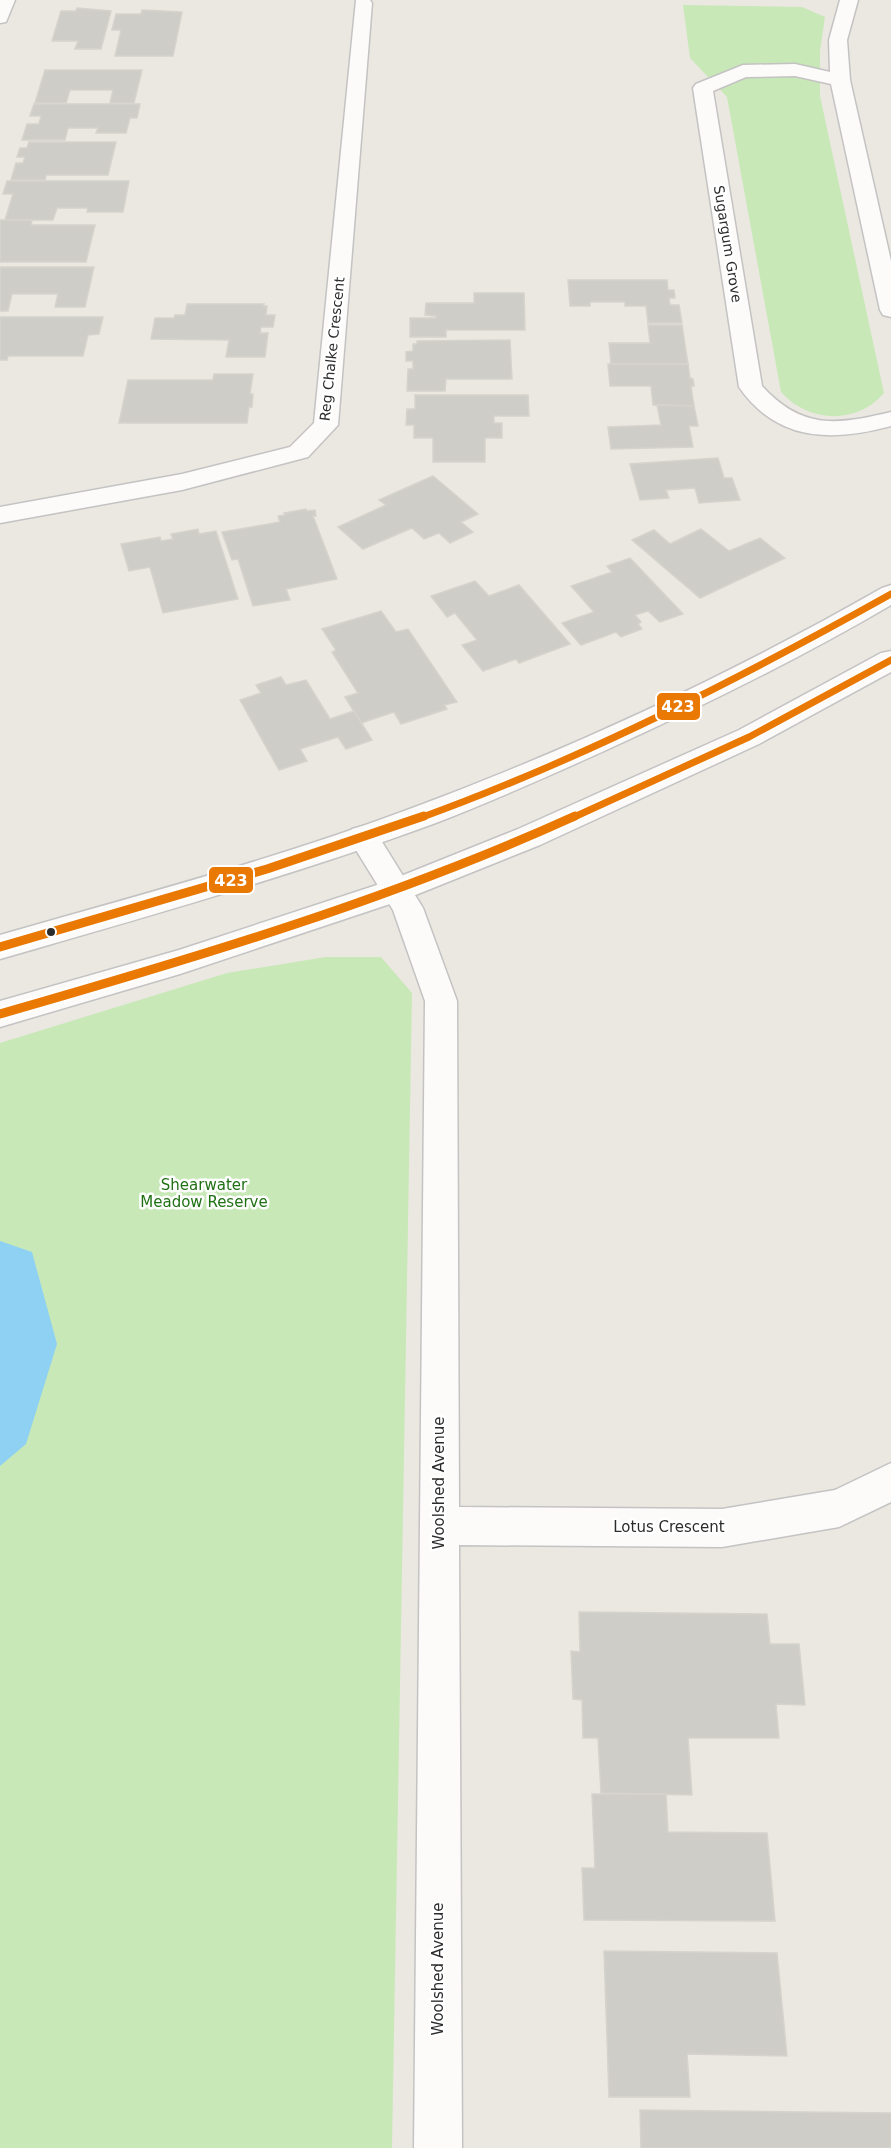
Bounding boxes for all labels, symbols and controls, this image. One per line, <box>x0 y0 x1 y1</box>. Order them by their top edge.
street label: Sugargum Grove <box>711 184 745 304</box>
street label: Reg Chalke Crescent <box>316 276 348 422</box>
line badge: 423 <box>656 692 701 721</box>
text: 423 <box>661 697 695 716</box>
line badge: 423 <box>208 866 254 894</box>
text: 423 <box>214 871 248 890</box>
unlabelled marker <box>45 926 57 938</box>
park label: Shearwater Meadow Reserve <box>140 1176 268 1211</box>
street label: Woolshed Avenue <box>430 1416 448 1550</box>
street label: Lotus Crescent <box>613 1518 725 1536</box>
street label: Woolshed Avenue <box>429 1902 447 2036</box>

